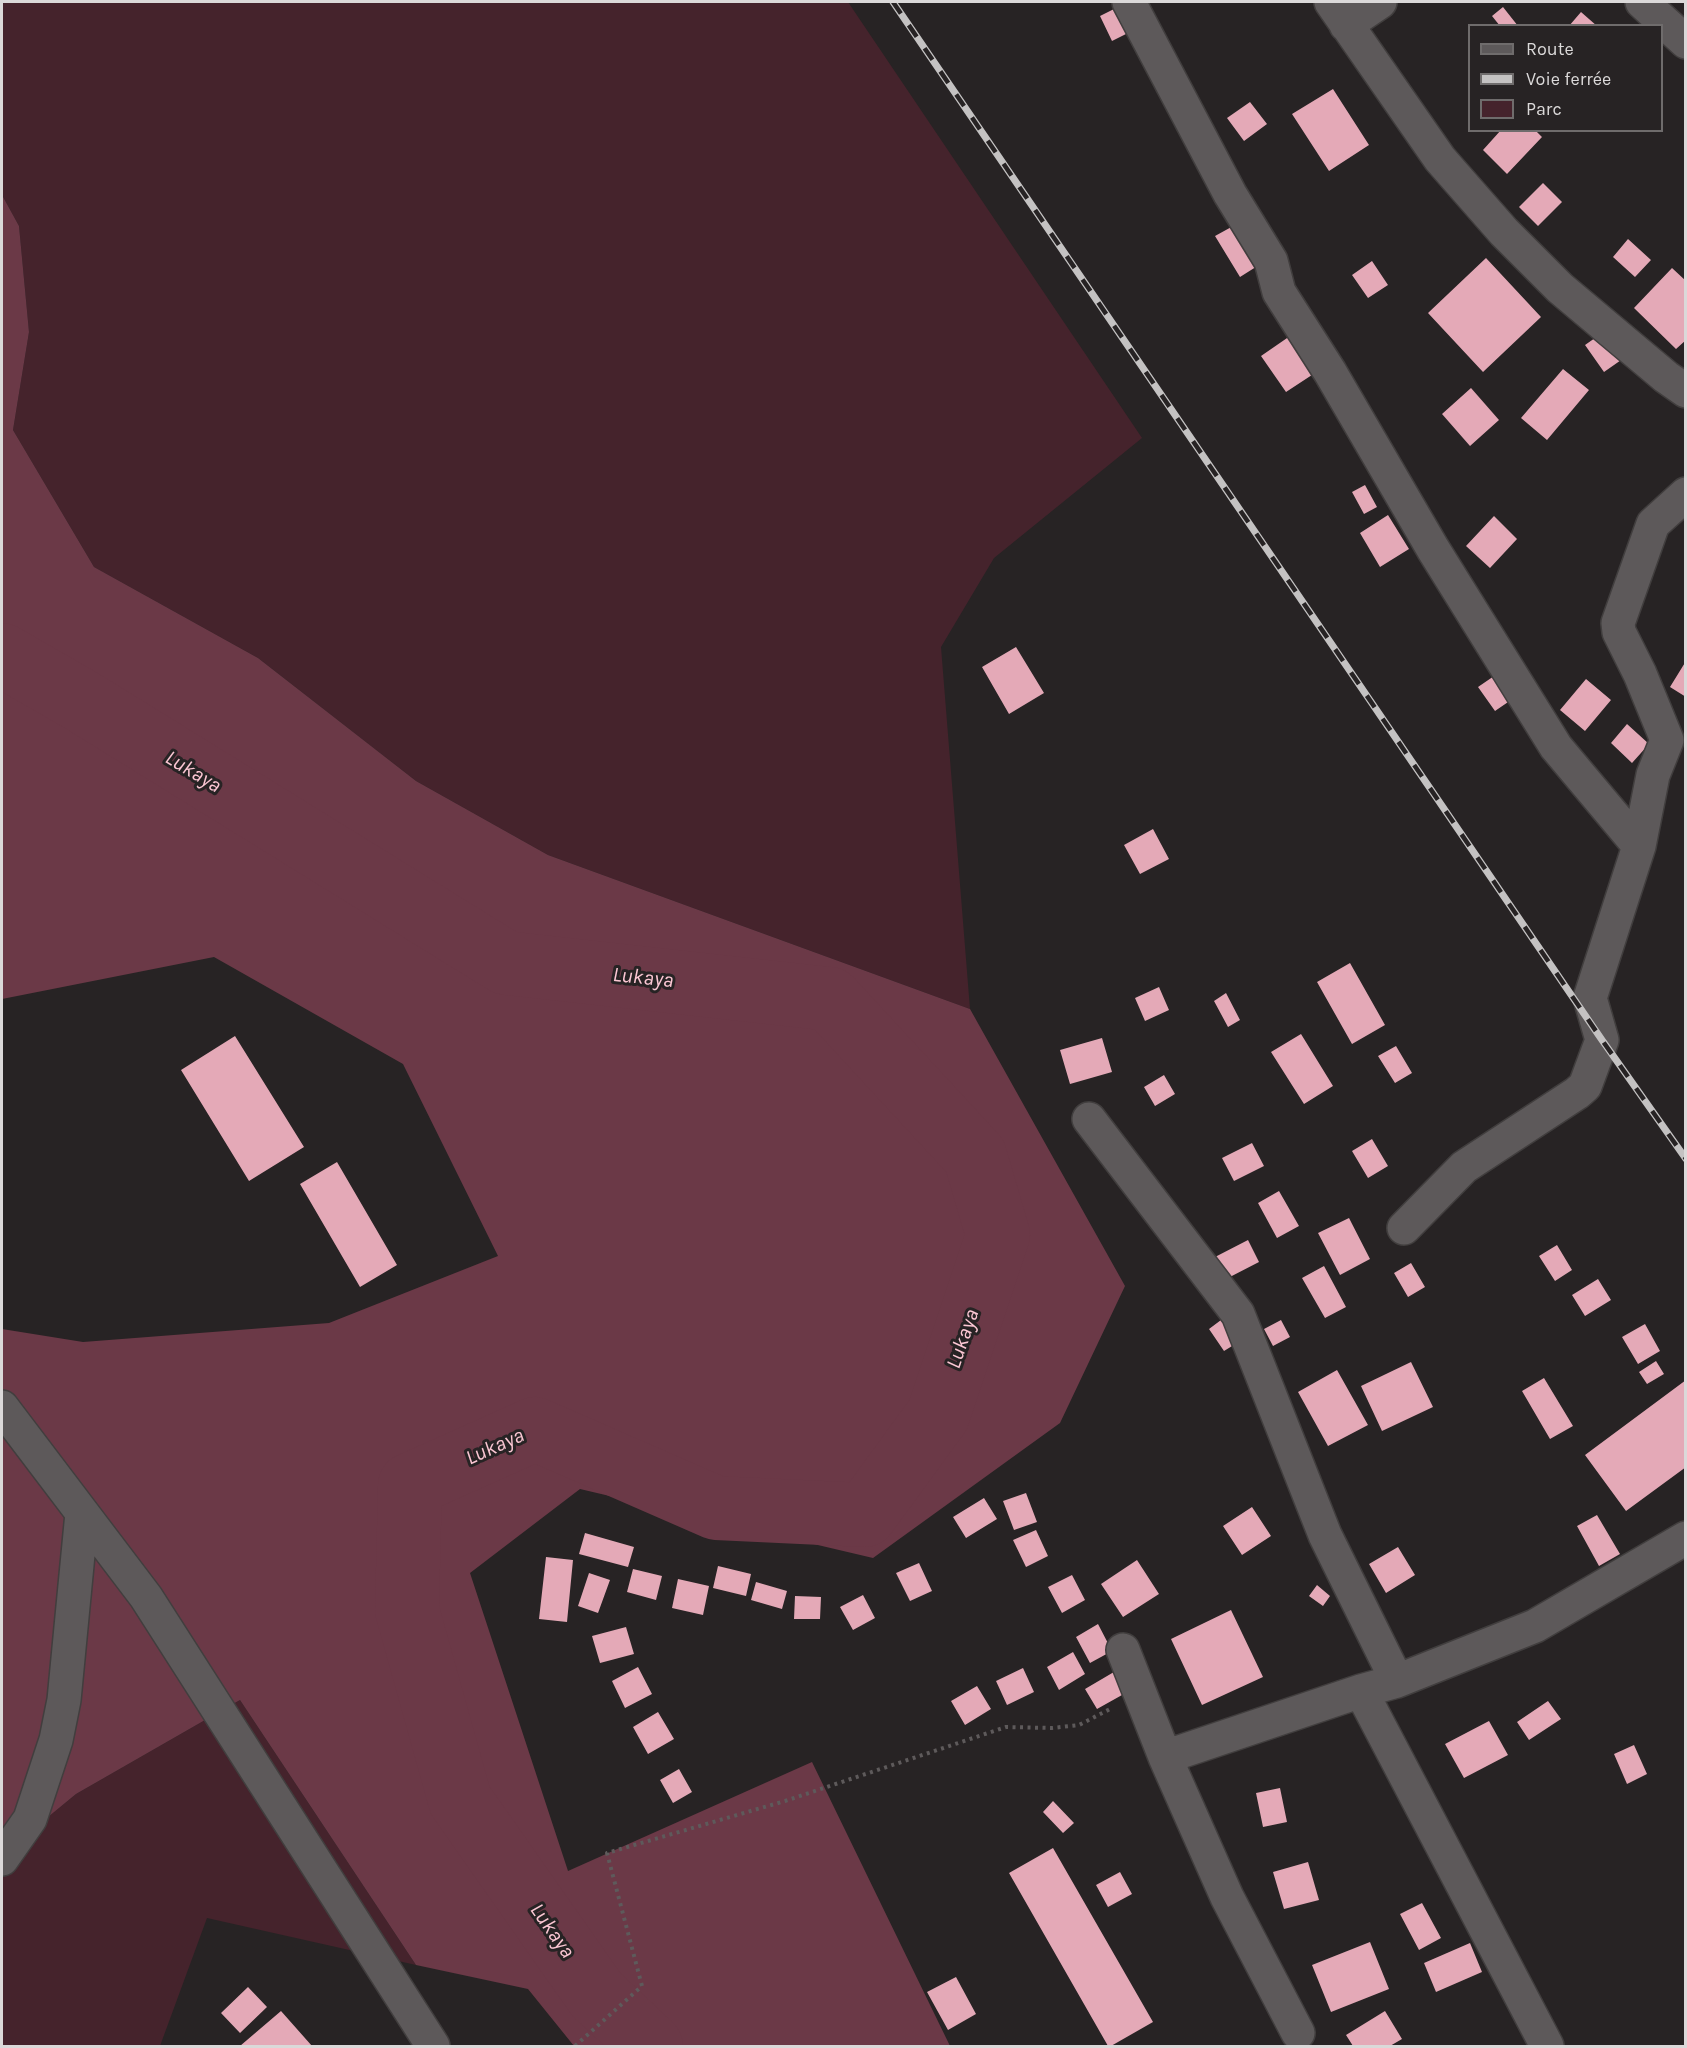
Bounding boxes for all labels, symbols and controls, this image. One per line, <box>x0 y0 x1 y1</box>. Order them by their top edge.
legend <box>1468 24 1663 132</box>
text: Route <box>1526 38 1574 60</box>
text: Voie ferrée <box>1526 68 1611 90</box>
text: Parc <box>1526 98 1562 120</box>
water label: Lukaya <box>160 745 226 799</box>
water label: Lukaya <box>611 962 675 994</box>
water label: Lukaya <box>941 1306 985 1372</box>
water label: Lukaya <box>462 1423 528 1471</box>
water label: Lukaya <box>524 1899 580 1963</box>

